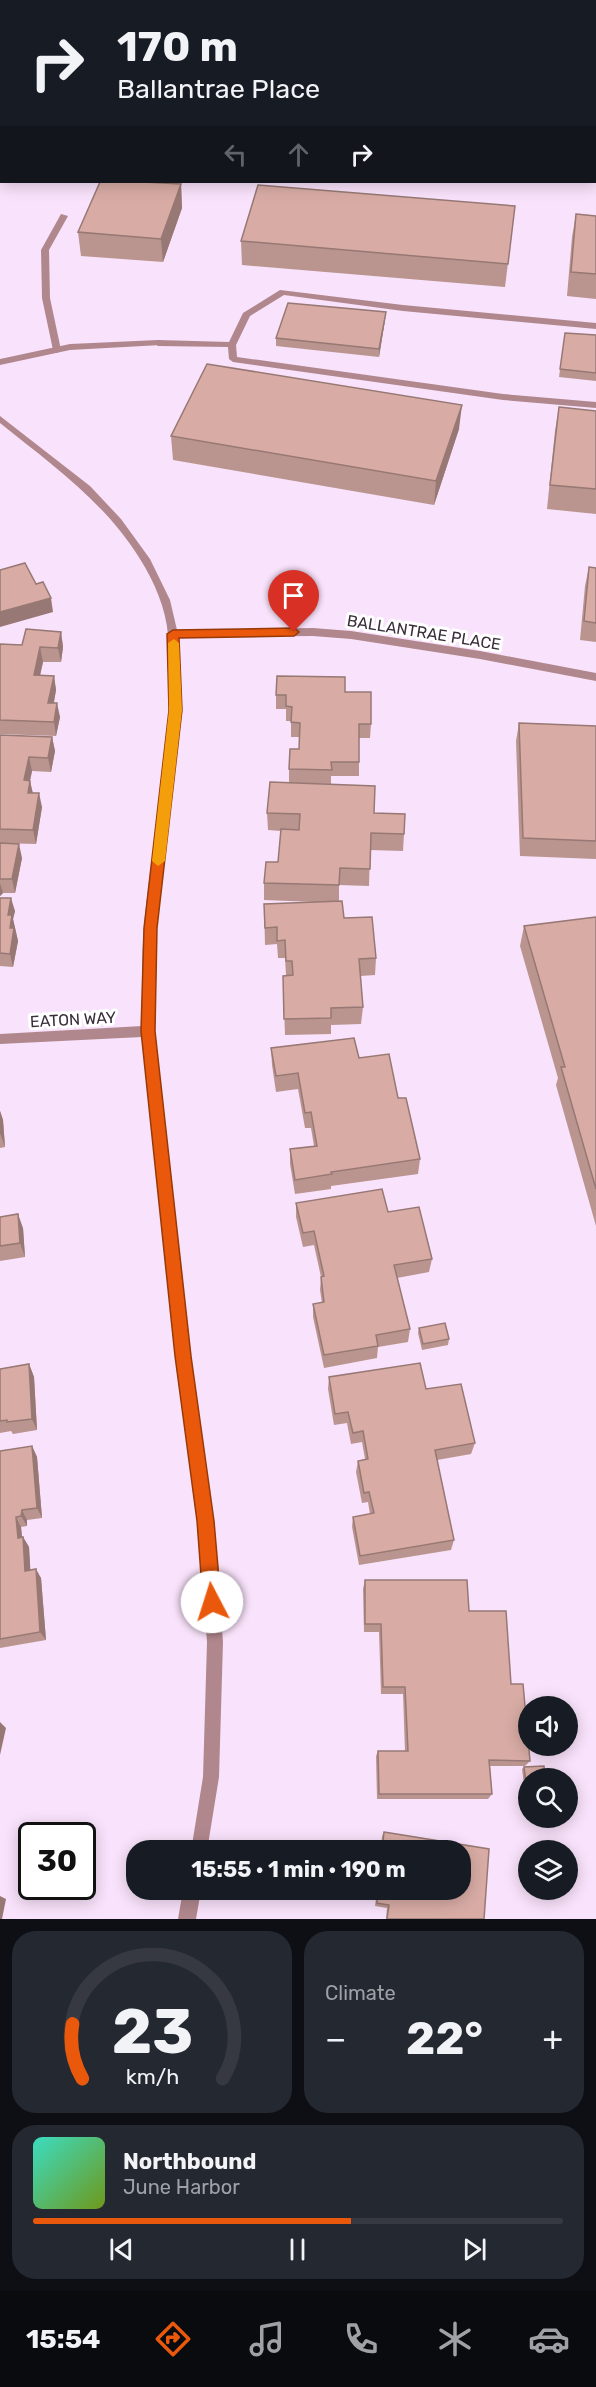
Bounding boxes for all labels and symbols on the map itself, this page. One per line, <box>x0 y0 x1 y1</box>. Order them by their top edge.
pin <box>268 570 319 632</box>
street label: BALLANTRAE PLACE <box>346 611 502 654</box>
street label: EATON WAY <box>29 1008 117 1031</box>
position arrow <box>180 1570 244 1634</box>
speed limit sign: 30 <box>18 1822 96 1900</box>

